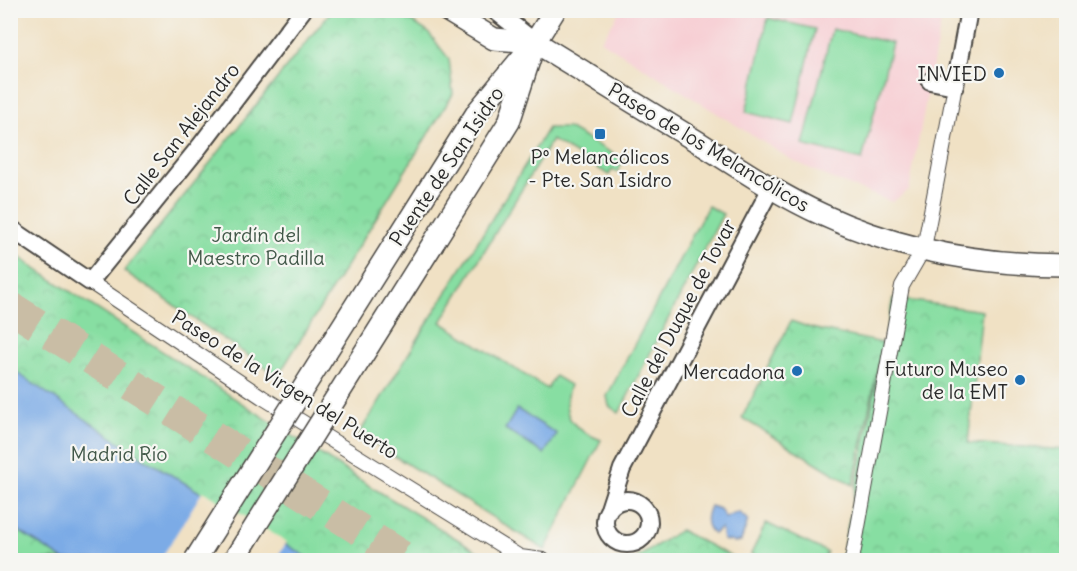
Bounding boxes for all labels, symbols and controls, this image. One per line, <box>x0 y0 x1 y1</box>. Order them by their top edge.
street label: Calle San Alejandro <box>117 58 245 210</box>
place label: INVIED <box>917 61 987 86</box>
marker: INVIED <box>992 66 1006 80</box>
street label: Paseo de los Melancólicos <box>604 77 814 217</box>
street label: Puente de San Isidro <box>383 81 509 251</box>
marker: Pº Melancólicos - Pte. San Isidro <box>593 127 607 141</box>
place label: Pº Melancólicos - Pte. San Isidro <box>528 144 672 192</box>
street label: Calle del Duque de Tovar <box>615 214 741 422</box>
park label: Jardín del Maestro Padilla <box>187 222 325 270</box>
street label: Paseo de la Virgen del Puerto <box>167 304 403 464</box>
place label: Futuro Museo de la EMT <box>884 356 1008 404</box>
place label: Mercadona <box>683 359 785 384</box>
marker: Mercadona <box>790 364 804 378</box>
marker: Futuro Museo de la EMT <box>1013 373 1027 387</box>
park label: Madrid Río <box>71 441 167 466</box>

